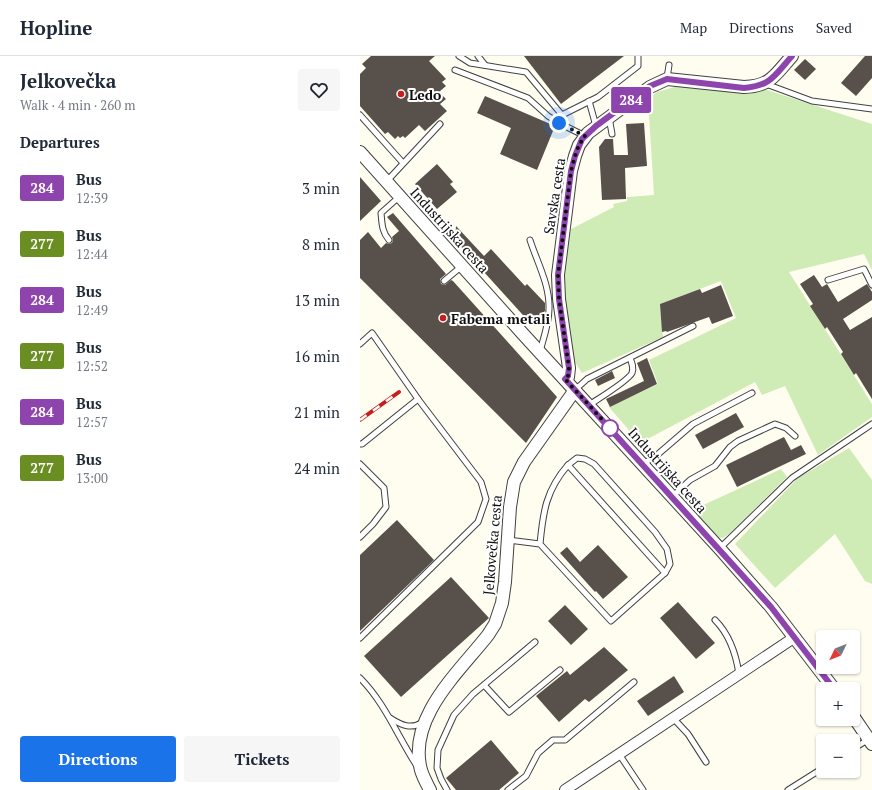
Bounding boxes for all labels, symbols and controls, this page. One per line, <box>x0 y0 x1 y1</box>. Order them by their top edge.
text: Hopline <box>20 15 93 40</box>
text: Map <box>680 18 707 37</box>
text: Directions <box>729 18 794 37</box>
text: Saved <box>816 18 852 37</box>
text: Jelkovečka <box>20 68 116 93</box>
button: heart <box>298 69 340 111</box>
place label: Ledo <box>409 85 441 104</box>
line badge: 284 <box>608 87 654 113</box>
marker: Ledo <box>396 89 406 99</box>
text: 284 <box>619 90 643 109</box>
text: Walk · 4 min · 260 m <box>20 96 135 114</box>
your location <box>549 113 569 133</box>
text: Departures <box>20 132 100 152</box>
street label: Savska cesta <box>539 156 569 236</box>
text: Bus <box>76 169 102 189</box>
text: 284 <box>30 178 54 197</box>
text: 3 min <box>302 178 340 198</box>
street label: Industrijska cesta <box>406 183 494 277</box>
text: 12:39 <box>76 189 108 207</box>
text: Bus <box>76 225 102 245</box>
text: 277 <box>30 234 54 253</box>
text: 8 min <box>302 234 340 254</box>
text: 12:44 <box>76 245 108 263</box>
text: Bus <box>76 281 102 301</box>
text: 284 <box>30 290 54 309</box>
text: 13 min <box>294 290 340 310</box>
text: 12:49 <box>76 301 108 319</box>
place label: Fabema metali <box>451 309 551 328</box>
marker: Fabema metali <box>438 313 448 323</box>
text: Bus <box>76 337 102 357</box>
text: 277 <box>30 346 54 365</box>
text: 16 min <box>294 346 340 366</box>
text: 12:52 <box>76 357 108 375</box>
text: Bus <box>76 393 102 413</box>
text: 284 <box>30 402 54 421</box>
text: 21 min <box>294 402 340 422</box>
text: 12:57 <box>76 413 108 431</box>
unlabelled marker <box>601 419 619 437</box>
street label: Industrijska cesta <box>624 423 712 517</box>
text: Bus <box>76 449 102 469</box>
text: 277 <box>30 458 54 477</box>
text: 24 min <box>294 458 340 478</box>
text: 13:00 <box>76 469 108 487</box>
street label: Jelkovečka cesta <box>478 494 506 596</box>
north arrow <box>816 630 860 674</box>
map controls <box>816 630 860 778</box>
button: + <box>816 682 860 726</box>
button: − <box>816 734 860 778</box>
button: Directions <box>20 736 176 782</box>
button: Tickets <box>184 736 340 782</box>

